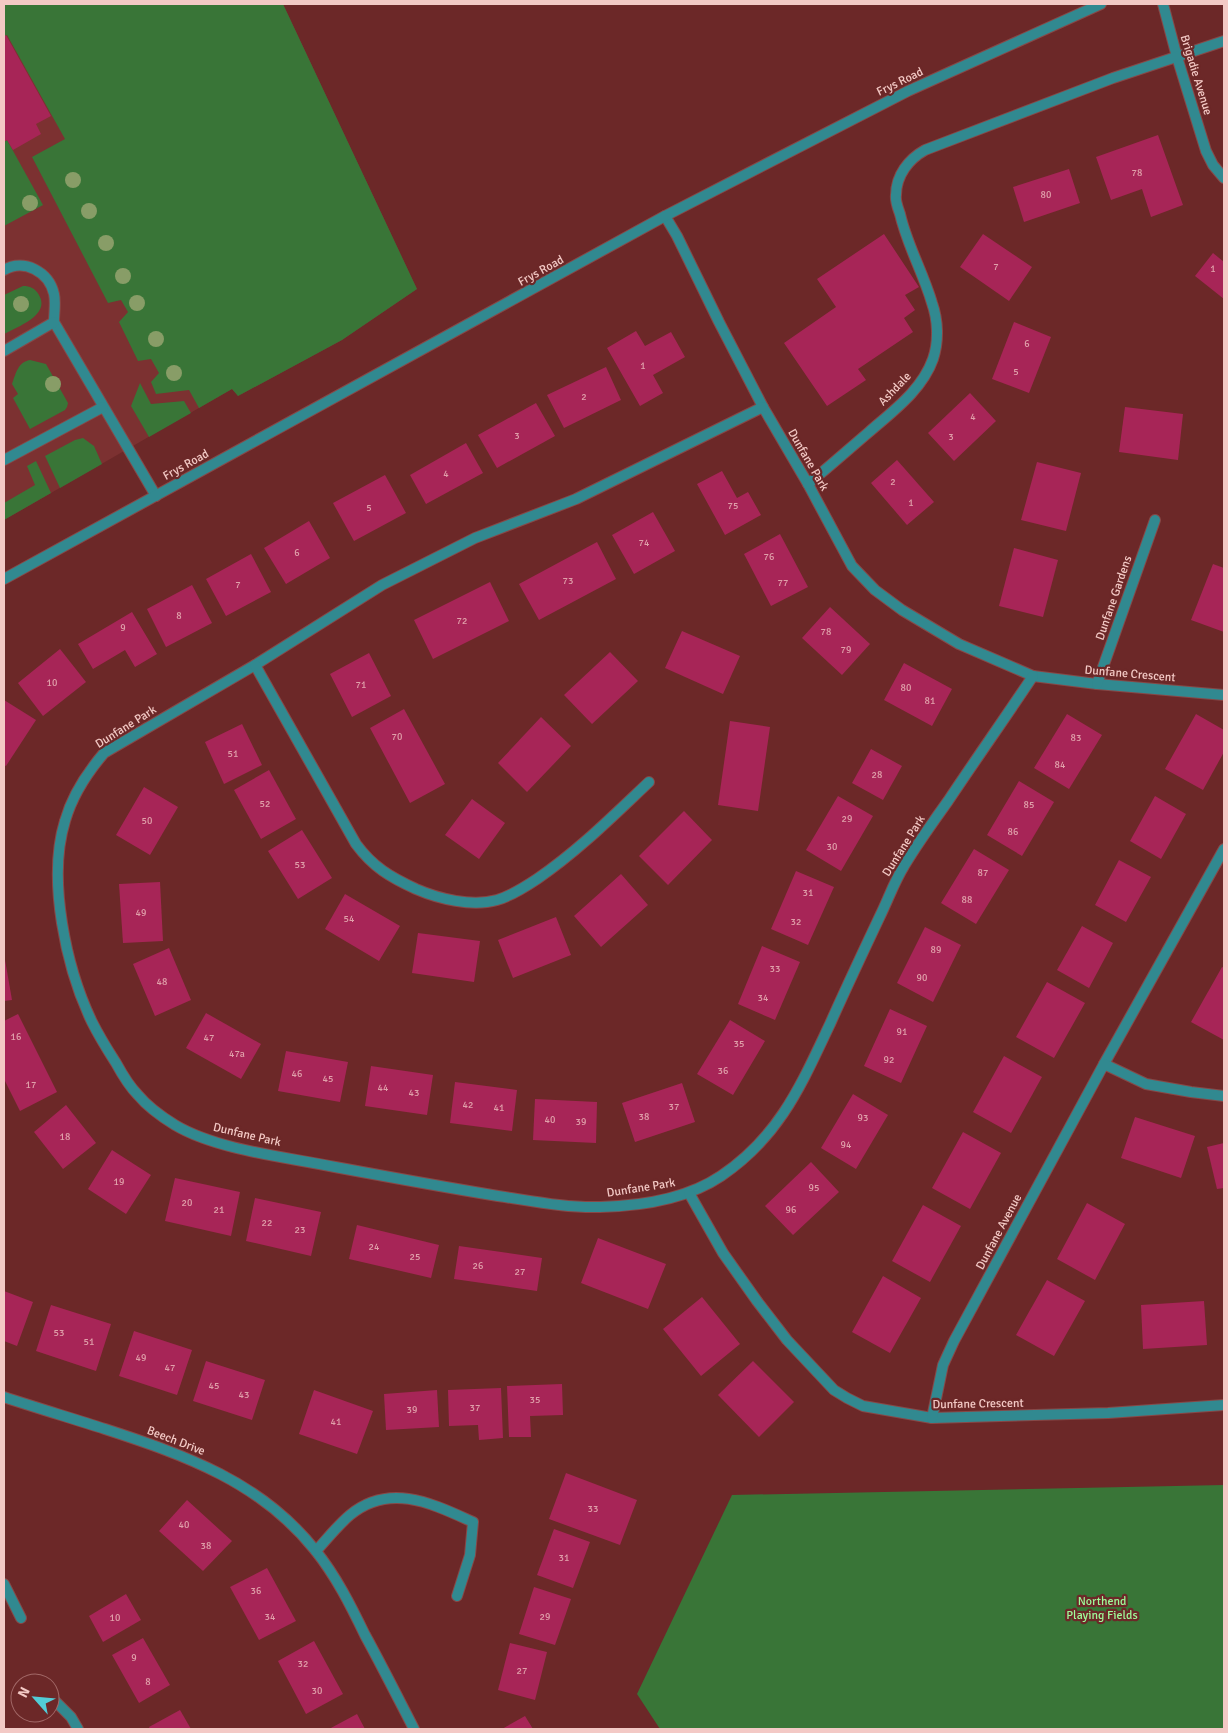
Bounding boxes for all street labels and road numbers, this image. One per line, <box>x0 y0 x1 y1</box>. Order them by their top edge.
street label: Brigadie Avenue <box>1177 33 1215 117</box>
street label: Frys Road <box>874 64 926 100</box>
street label: Frys Road <box>516 252 566 290</box>
street label: Ashdale <box>875 369 915 409</box>
street label: Dunfane Park <box>784 426 832 494</box>
street label: Frys Road <box>161 446 211 484</box>
street label: Dunfane Gardens <box>1093 554 1135 642</box>
street label: Dunfane Crescent <box>1084 663 1176 685</box>
street label: Dunfane Park <box>93 702 159 752</box>
street label: Dunfane Park <box>879 813 929 879</box>
street label: Dunfane Park <box>212 1120 282 1150</box>
street label: Dunfane Park <box>606 1175 676 1201</box>
street label: Dunfane Avenue <box>973 1192 1025 1272</box>
street label: Dunfane Crescent <box>932 1396 1024 1412</box>
street label: Beech Drive <box>145 1423 207 1459</box>

